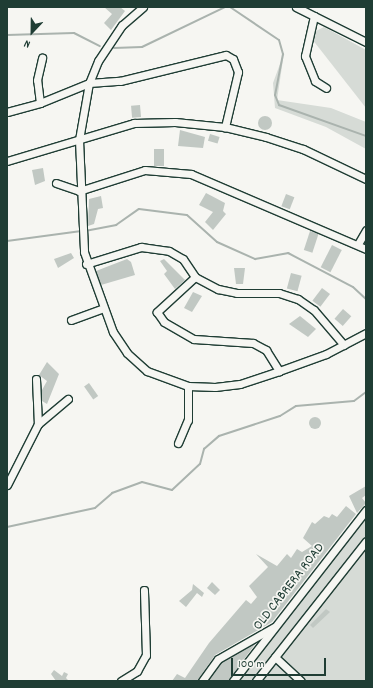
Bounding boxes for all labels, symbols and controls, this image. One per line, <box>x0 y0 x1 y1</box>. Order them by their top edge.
north arrow <box>12 12 52 52</box>
text: N <box>22 35 33 52</box>
street label: OLD CABRERA ROAD <box>250 540 328 634</box>
scale bar <box>233 650 328 676</box>
text: 100 m <box>238 656 265 673</box>

